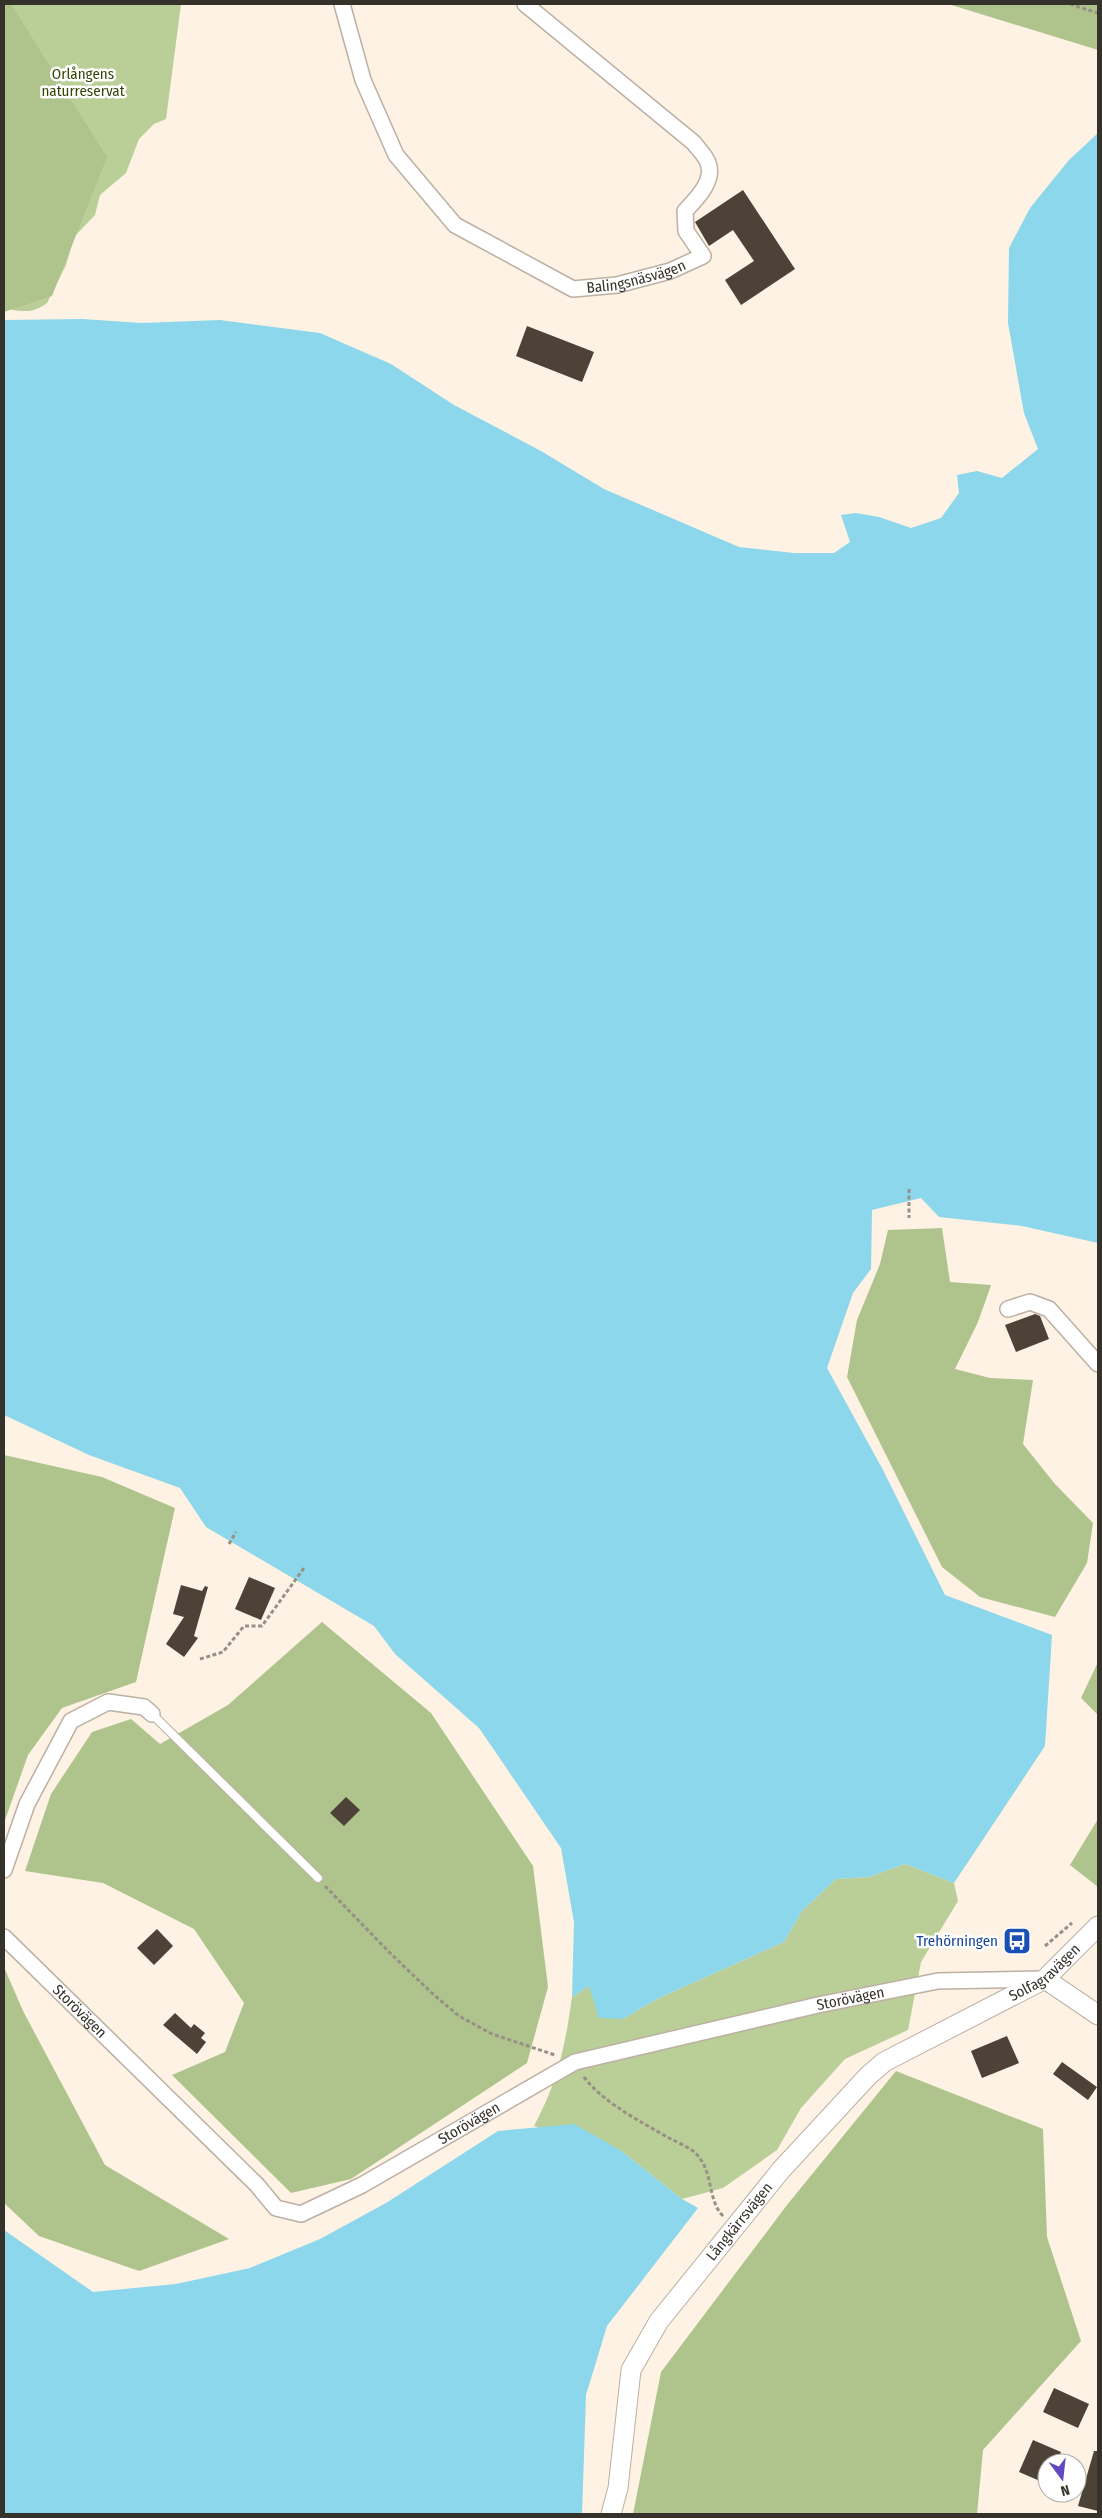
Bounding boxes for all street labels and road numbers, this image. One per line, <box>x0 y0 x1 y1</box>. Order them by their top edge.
street label: Balingsnäsvägen <box>586 256 689 297</box>
street label: Solfagravägen <box>1006 1940 1084 2005</box>
street label: Storövägen <box>49 1981 110 2042</box>
street label: Storövägen <box>815 1983 886 2014</box>
street label: Storövägen <box>435 2098 503 2148</box>
street label: Långkärrsvägen <box>702 2179 776 2264</box>

